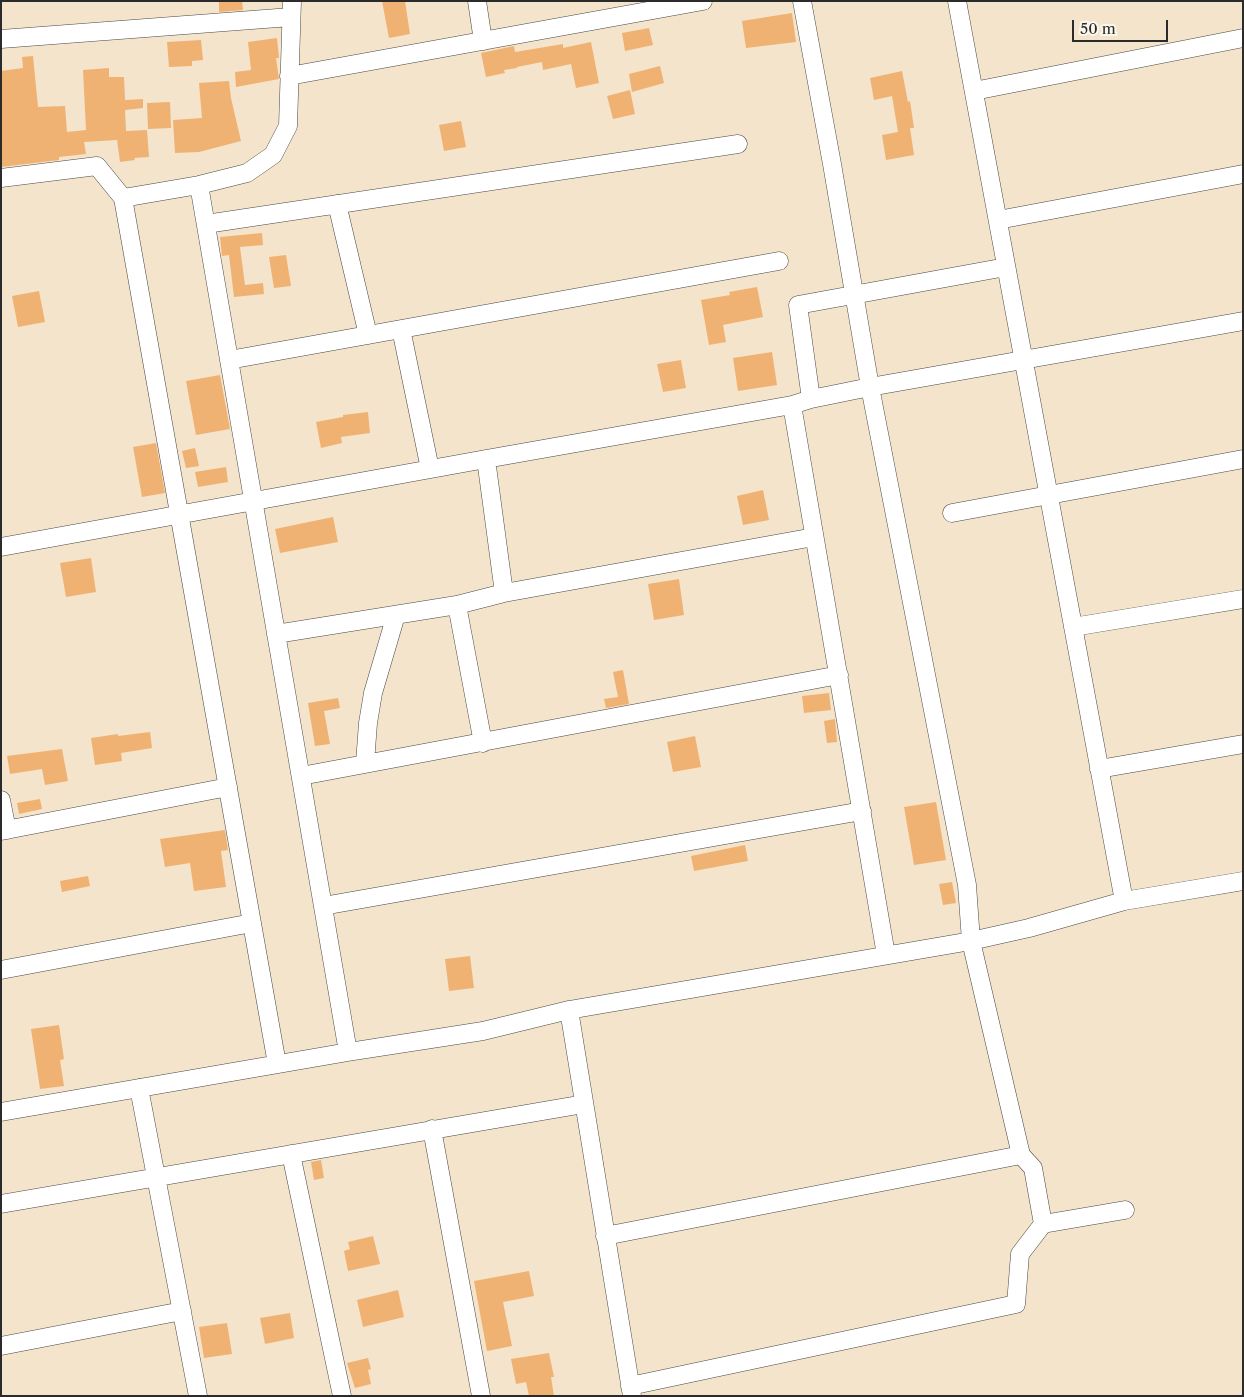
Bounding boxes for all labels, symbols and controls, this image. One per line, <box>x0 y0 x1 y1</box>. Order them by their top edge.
scale bar <box>1074 10 1170 42</box>
text: 50 m <box>1080 19 1116 38</box>

